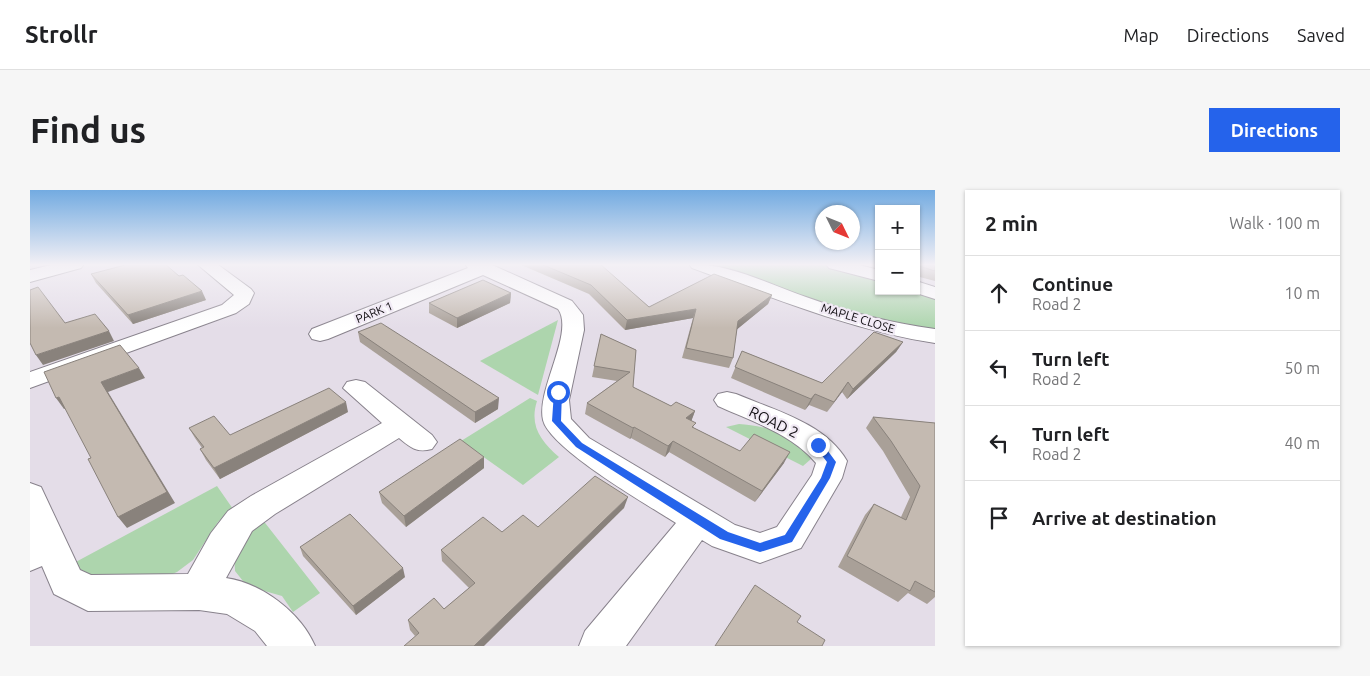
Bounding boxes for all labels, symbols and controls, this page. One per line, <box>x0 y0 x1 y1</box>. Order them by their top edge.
text: Strollr <box>25 21 98 48</box>
text: Map <box>1123 25 1159 45</box>
text: Directions <box>1187 25 1269 45</box>
text: Saved <box>1297 25 1345 45</box>
button: Directions <box>1209 108 1340 152</box>
text: Find us <box>30 110 146 150</box>
north arrow <box>815 205 860 250</box>
map controls <box>875 205 920 295</box>
button: + <box>875 205 920 250</box>
text: 2 min <box>985 211 1038 235</box>
text: Walk · 100 m <box>1229 214 1320 232</box>
button: − <box>875 250 920 295</box>
text: Continue <box>1032 273 1113 295</box>
icon: ahead <box>985 279 1013 307</box>
text: 10 m <box>1284 284 1320 302</box>
text: Road 2 <box>1032 295 1082 313</box>
street label: PARK 1 <box>354 299 394 325</box>
street label: MAPLE CLOSE <box>820 301 897 335</box>
text: Turn left <box>1032 348 1110 370</box>
icon: left <box>985 354 1013 382</box>
text: 50 m <box>1284 359 1320 377</box>
text: Road 2 <box>1032 370 1082 388</box>
route start <box>547 381 570 404</box>
street label: ROAD 2 <box>746 403 802 441</box>
text: Turn left <box>1032 423 1110 445</box>
icon: left <box>985 429 1013 457</box>
route end <box>807 434 830 457</box>
text: 40 m <box>1284 434 1320 452</box>
text: Road 2 <box>1032 445 1082 463</box>
icon: arrive <box>985 504 1013 532</box>
text: Arrive at destination <box>1032 507 1217 529</box>

